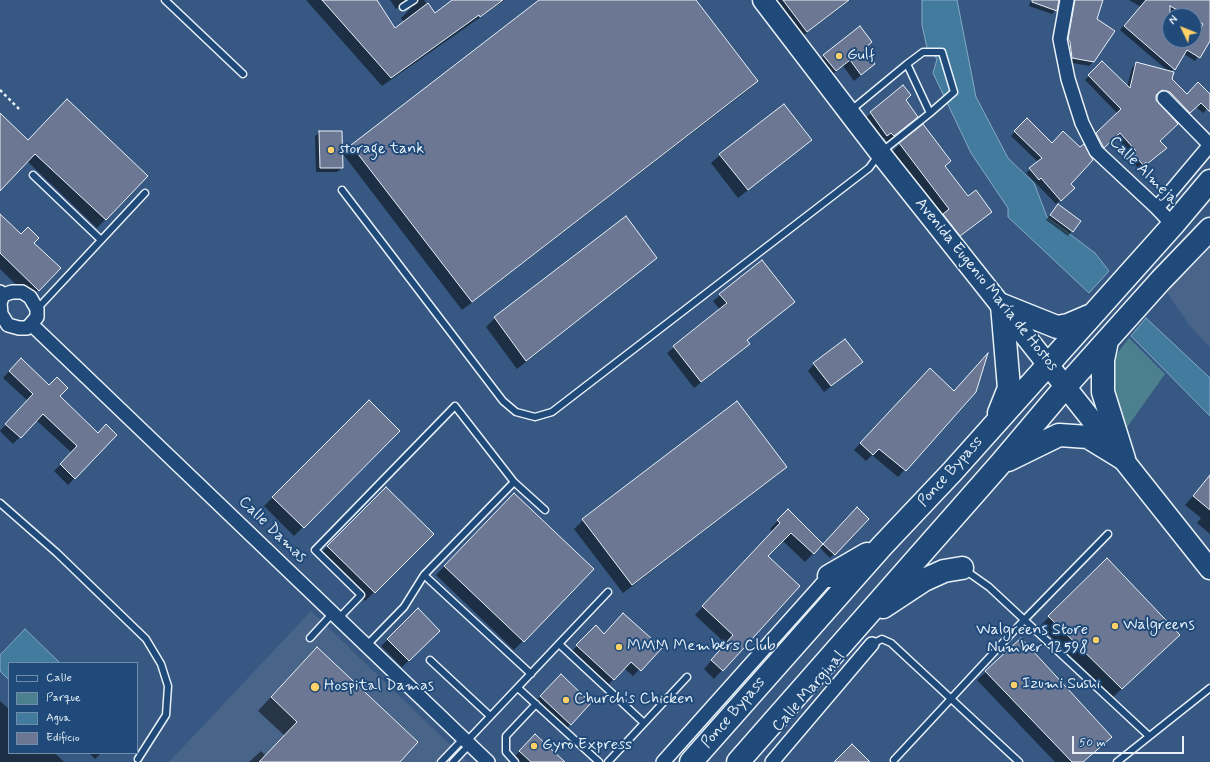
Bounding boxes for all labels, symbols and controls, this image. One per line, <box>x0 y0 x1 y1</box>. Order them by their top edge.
north arrow <box>1162 8 1202 48</box>
text: N <box>1166 13 1182 28</box>
place label: Gulf <box>847 46 875 66</box>
marker: Gulf <box>834 51 844 61</box>
street label: Calle Almeja <box>1104 132 1182 210</box>
place label: storage tank <box>339 140 424 160</box>
marker: storage tank <box>326 145 336 155</box>
street label: Avenida Eugenio María de Hostos <box>910 195 1062 375</box>
street label: Ponce Bypass <box>914 433 988 511</box>
street label: Calle Damas <box>234 493 310 567</box>
place label: Walgreens <box>1123 616 1195 636</box>
place label: Walgreens Store Number 12598 <box>976 621 1088 659</box>
marker: Walgreens <box>1110 621 1120 631</box>
marker: Walgreens Store Number 12598 <box>1091 635 1101 645</box>
place label: MMM Members Club <box>627 637 776 657</box>
marker: MMM Members Club <box>614 642 624 652</box>
street label: Calle Marginal <box>769 648 849 736</box>
legend <box>8 662 138 754</box>
text: Calle <box>46 670 72 686</box>
street label: Ponce Bypass <box>698 673 770 753</box>
place label: Izumi Sushi <box>1022 675 1100 695</box>
place label: Hospital Damas <box>324 677 434 697</box>
marker: Izumi Sushi <box>1009 680 1019 690</box>
marker: Hospital Damas <box>309 681 321 693</box>
text: Parque <box>46 690 81 706</box>
place label: Church's Chicken <box>574 690 693 710</box>
marker: Church's Chicken <box>561 695 571 705</box>
text: Agua <box>46 710 70 726</box>
scale bar <box>1074 728 1186 754</box>
text: Edificio <box>46 730 80 746</box>
text: 50 m <box>1079 735 1106 751</box>
place label: Gyro Express <box>542 736 632 756</box>
marker: Gyro Express <box>529 741 539 751</box>

